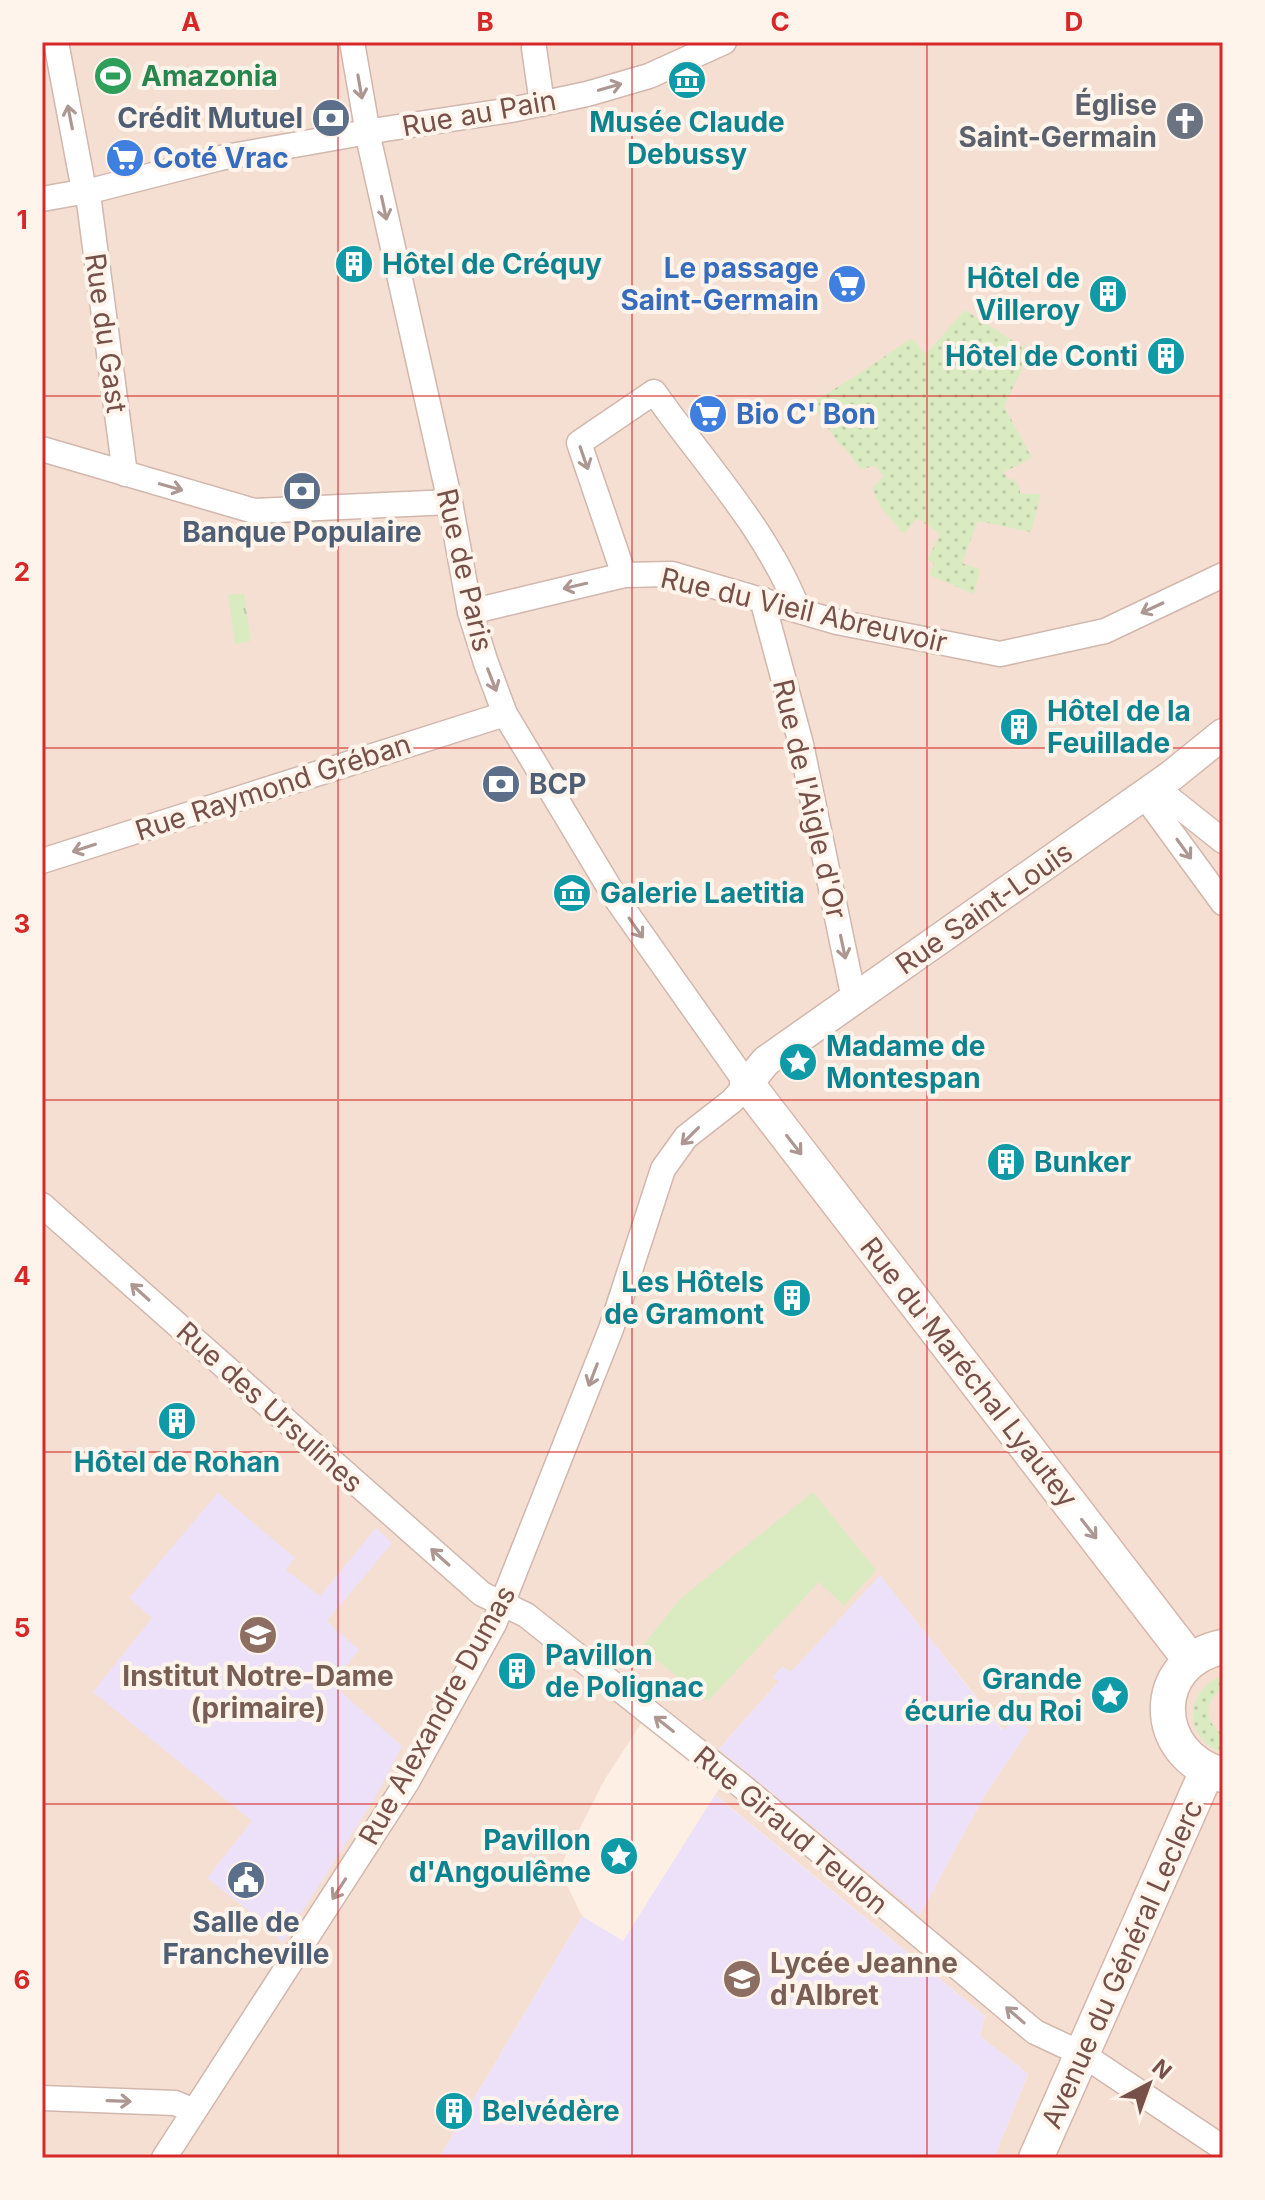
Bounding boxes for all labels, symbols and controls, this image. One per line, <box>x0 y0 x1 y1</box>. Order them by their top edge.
text: A <box>181 6 201 37</box>
text: B <box>476 6 494 37</box>
text: C <box>770 6 790 37</box>
text: D <box>1065 6 1083 37</box>
sports icon: Amazonia <box>92 55 134 97</box>
place label: Amazonia <box>141 59 278 93</box>
museum icon: Musée Claude Debussy <box>666 59 708 101</box>
one-way arrow <box>353 74 368 99</box>
one-way arrow <box>597 79 622 94</box>
street label: Rue au Pain <box>399 83 559 143</box>
place label: Église Saint-Germain <box>958 87 1157 154</box>
bank icon: Crédit Mutuel <box>310 97 352 139</box>
church icon: Église Saint-Germain <box>1164 100 1206 142</box>
place label: Crédit Mutuel <box>117 101 303 135</box>
one-way arrow <box>62 105 77 130</box>
place label: Musée Claude Debussy <box>589 105 785 171</box>
supermarket icon: Coté Vrac <box>104 137 146 179</box>
place label: Coté Vrac <box>153 141 289 175</box>
one-way arrow <box>377 195 392 221</box>
text: 1 <box>16 204 28 235</box>
building icon: Hôtel de Créquy <box>333 243 375 285</box>
place label: Hôtel de Créquy <box>382 247 602 281</box>
street label: Rue du Gast <box>78 251 134 415</box>
place label: Le passage Saint-Germain <box>620 251 819 317</box>
place label: Hôtel de Villeroy <box>967 261 1080 327</box>
supermarket icon: Le passage Saint-Germain <box>826 263 868 305</box>
building icon: Hôtel de Villeroy <box>1087 273 1129 315</box>
building icon: Hôtel de Conti <box>1145 335 1187 377</box>
place label: Hôtel de Conti <box>945 339 1138 373</box>
supermarket icon: Bio C' Bon <box>687 393 729 435</box>
place label: Bio C' Bon <box>736 397 876 431</box>
one-way arrow <box>578 445 592 470</box>
bank icon: Banque Populaire <box>281 470 323 512</box>
one-way arrow <box>157 480 183 495</box>
street label: Rue de Paris <box>430 485 500 655</box>
place label: Banque Populaire <box>182 515 422 549</box>
text: 2 <box>14 556 30 587</box>
street label: Rue du Vieil Abreuvoir <box>657 560 951 660</box>
one-way arrow <box>563 580 589 595</box>
one-way arrow <box>1141 601 1165 616</box>
one-way arrow <box>486 667 500 692</box>
street label: Rue de l'Aigle d'Or <box>766 676 854 922</box>
place label: Hôtel de la Feuillade <box>1047 694 1191 760</box>
building icon: Hôtel de la Feuillade <box>998 706 1040 748</box>
street label: Rue Raymond Gréban <box>131 726 415 848</box>
bank icon: BCP <box>480 763 522 805</box>
place label: BCP <box>529 767 586 801</box>
street label: Rue Saint-Louis <box>889 834 1079 982</box>
one-way arrow <box>1175 837 1192 859</box>
one-way arrow <box>71 841 97 856</box>
museum icon: Galerie Laetitia <box>551 872 593 914</box>
place label: Galerie Laetitia <box>600 876 805 910</box>
text: 3 <box>14 908 30 939</box>
one-way arrow <box>628 917 645 938</box>
one-way arrow <box>836 934 851 960</box>
place label: Madame de Montespan <box>826 1029 985 1095</box>
place icon: Madame de Montespan <box>777 1041 819 1083</box>
one-way arrow <box>680 1126 699 1146</box>
one-way arrow <box>786 1134 803 1155</box>
building icon: Bunker <box>985 1141 1027 1183</box>
place label: Bunker <box>1034 1145 1131 1179</box>
street label: Rue du Maréchal Lyautey <box>853 1230 1085 1514</box>
text: 4 <box>13 1260 31 1291</box>
place label: Les Hôtels de Gramont <box>604 1265 764 1331</box>
building icon: Les Hôtels de Gramont <box>771 1277 813 1319</box>
one-way arrow <box>131 1283 151 1301</box>
street label: Rue des Ursulines <box>170 1314 370 1500</box>
one-way arrow <box>585 1362 599 1387</box>
building icon: Hôtel de Rohan <box>156 1400 198 1442</box>
place label: Hôtel de Rohan <box>74 1445 280 1479</box>
one-way arrow <box>1081 1518 1098 1539</box>
one-way arrow <box>430 1549 450 1567</box>
street label: Rue Alexandre Dumas <box>352 1579 522 1851</box>
text: 5 <box>14 1612 30 1643</box>
school or university icon: Institut Notre-Dame (primaire) <box>237 1614 279 1656</box>
place label: Pavillon de Polignac <box>545 1638 704 1704</box>
building icon: Pavillon de Polignac <box>496 1650 538 1692</box>
place label: Institut Notre-Dame (primaire) <box>122 1659 394 1725</box>
place label: Grande écurie du Roi <box>904 1662 1082 1728</box>
place icon: Grande écurie du Roi <box>1089 1674 1131 1716</box>
one-way arrow <box>654 1716 675 1733</box>
street label: Rue Giraud Teulon <box>687 1739 895 1921</box>
street label: Avenue du Général Leclerc <box>1034 1794 1210 2134</box>
place label: Pavillon d'Angoulême <box>409 1823 591 1889</box>
place icon: Pavillon d'Angoulême <box>598 1835 640 1877</box>
public building icon: Salle de Francheville <box>225 1859 267 1901</box>
one-way arrow <box>331 1877 347 1900</box>
place label: Salle de Francheville <box>163 1905 329 1971</box>
place label: Lycée Jeanne d'Albret <box>770 1946 958 2012</box>
school or university icon: Lycée Jeanne d'Albret <box>721 1958 763 2000</box>
text: 6 <box>14 1964 30 1995</box>
one-way arrow <box>1006 2006 1026 2024</box>
north arrow <box>1109 2044 1189 2124</box>
text: N <box>1147 2054 1177 2084</box>
building icon: Belvédère <box>433 2090 475 2132</box>
one-way arrow <box>105 2093 132 2108</box>
place label: Belvédère <box>482 2094 620 2128</box>

